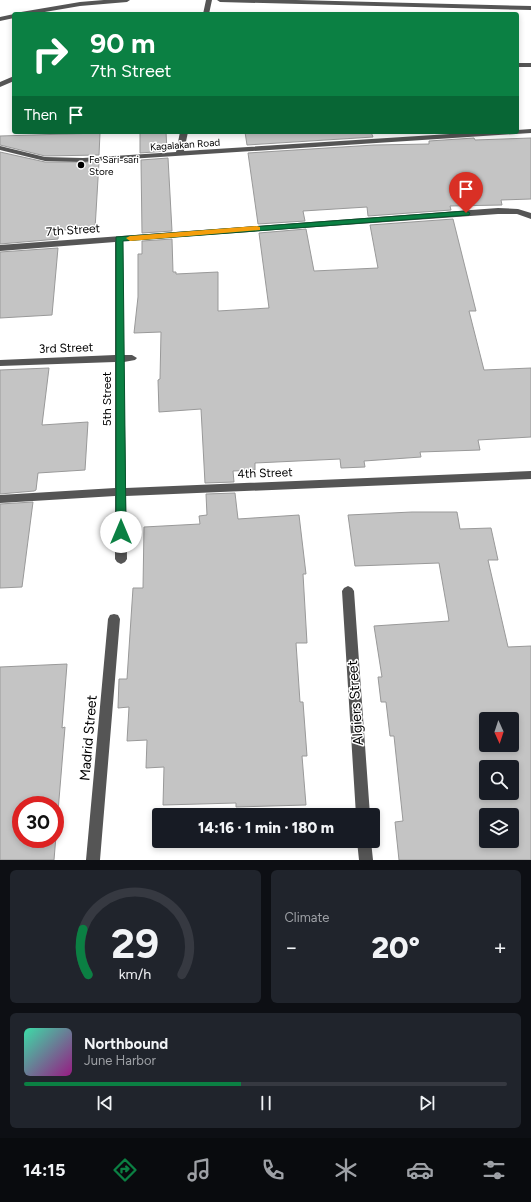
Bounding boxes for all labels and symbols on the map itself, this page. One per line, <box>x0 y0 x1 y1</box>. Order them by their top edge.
street label: Kagalakan Road <box>150 136 221 153</box>
place label: Fe Sari-sari Store <box>89 153 139 178</box>
marker: Fe Sari-sari Store <box>76 160 86 170</box>
pin <box>449 172 483 213</box>
street label: 7th Street <box>45 221 101 239</box>
street label: 3rd Street <box>39 340 94 356</box>
street label: 5th Street <box>100 371 114 426</box>
street label: 4th Street <box>237 465 293 481</box>
position arrow <box>100 511 142 553</box>
street label: Algiers Street <box>344 660 367 746</box>
street label: Madrid Street <box>76 694 101 782</box>
north arrow <box>479 712 519 752</box>
speed limit sign: 30 <box>12 796 64 848</box>

